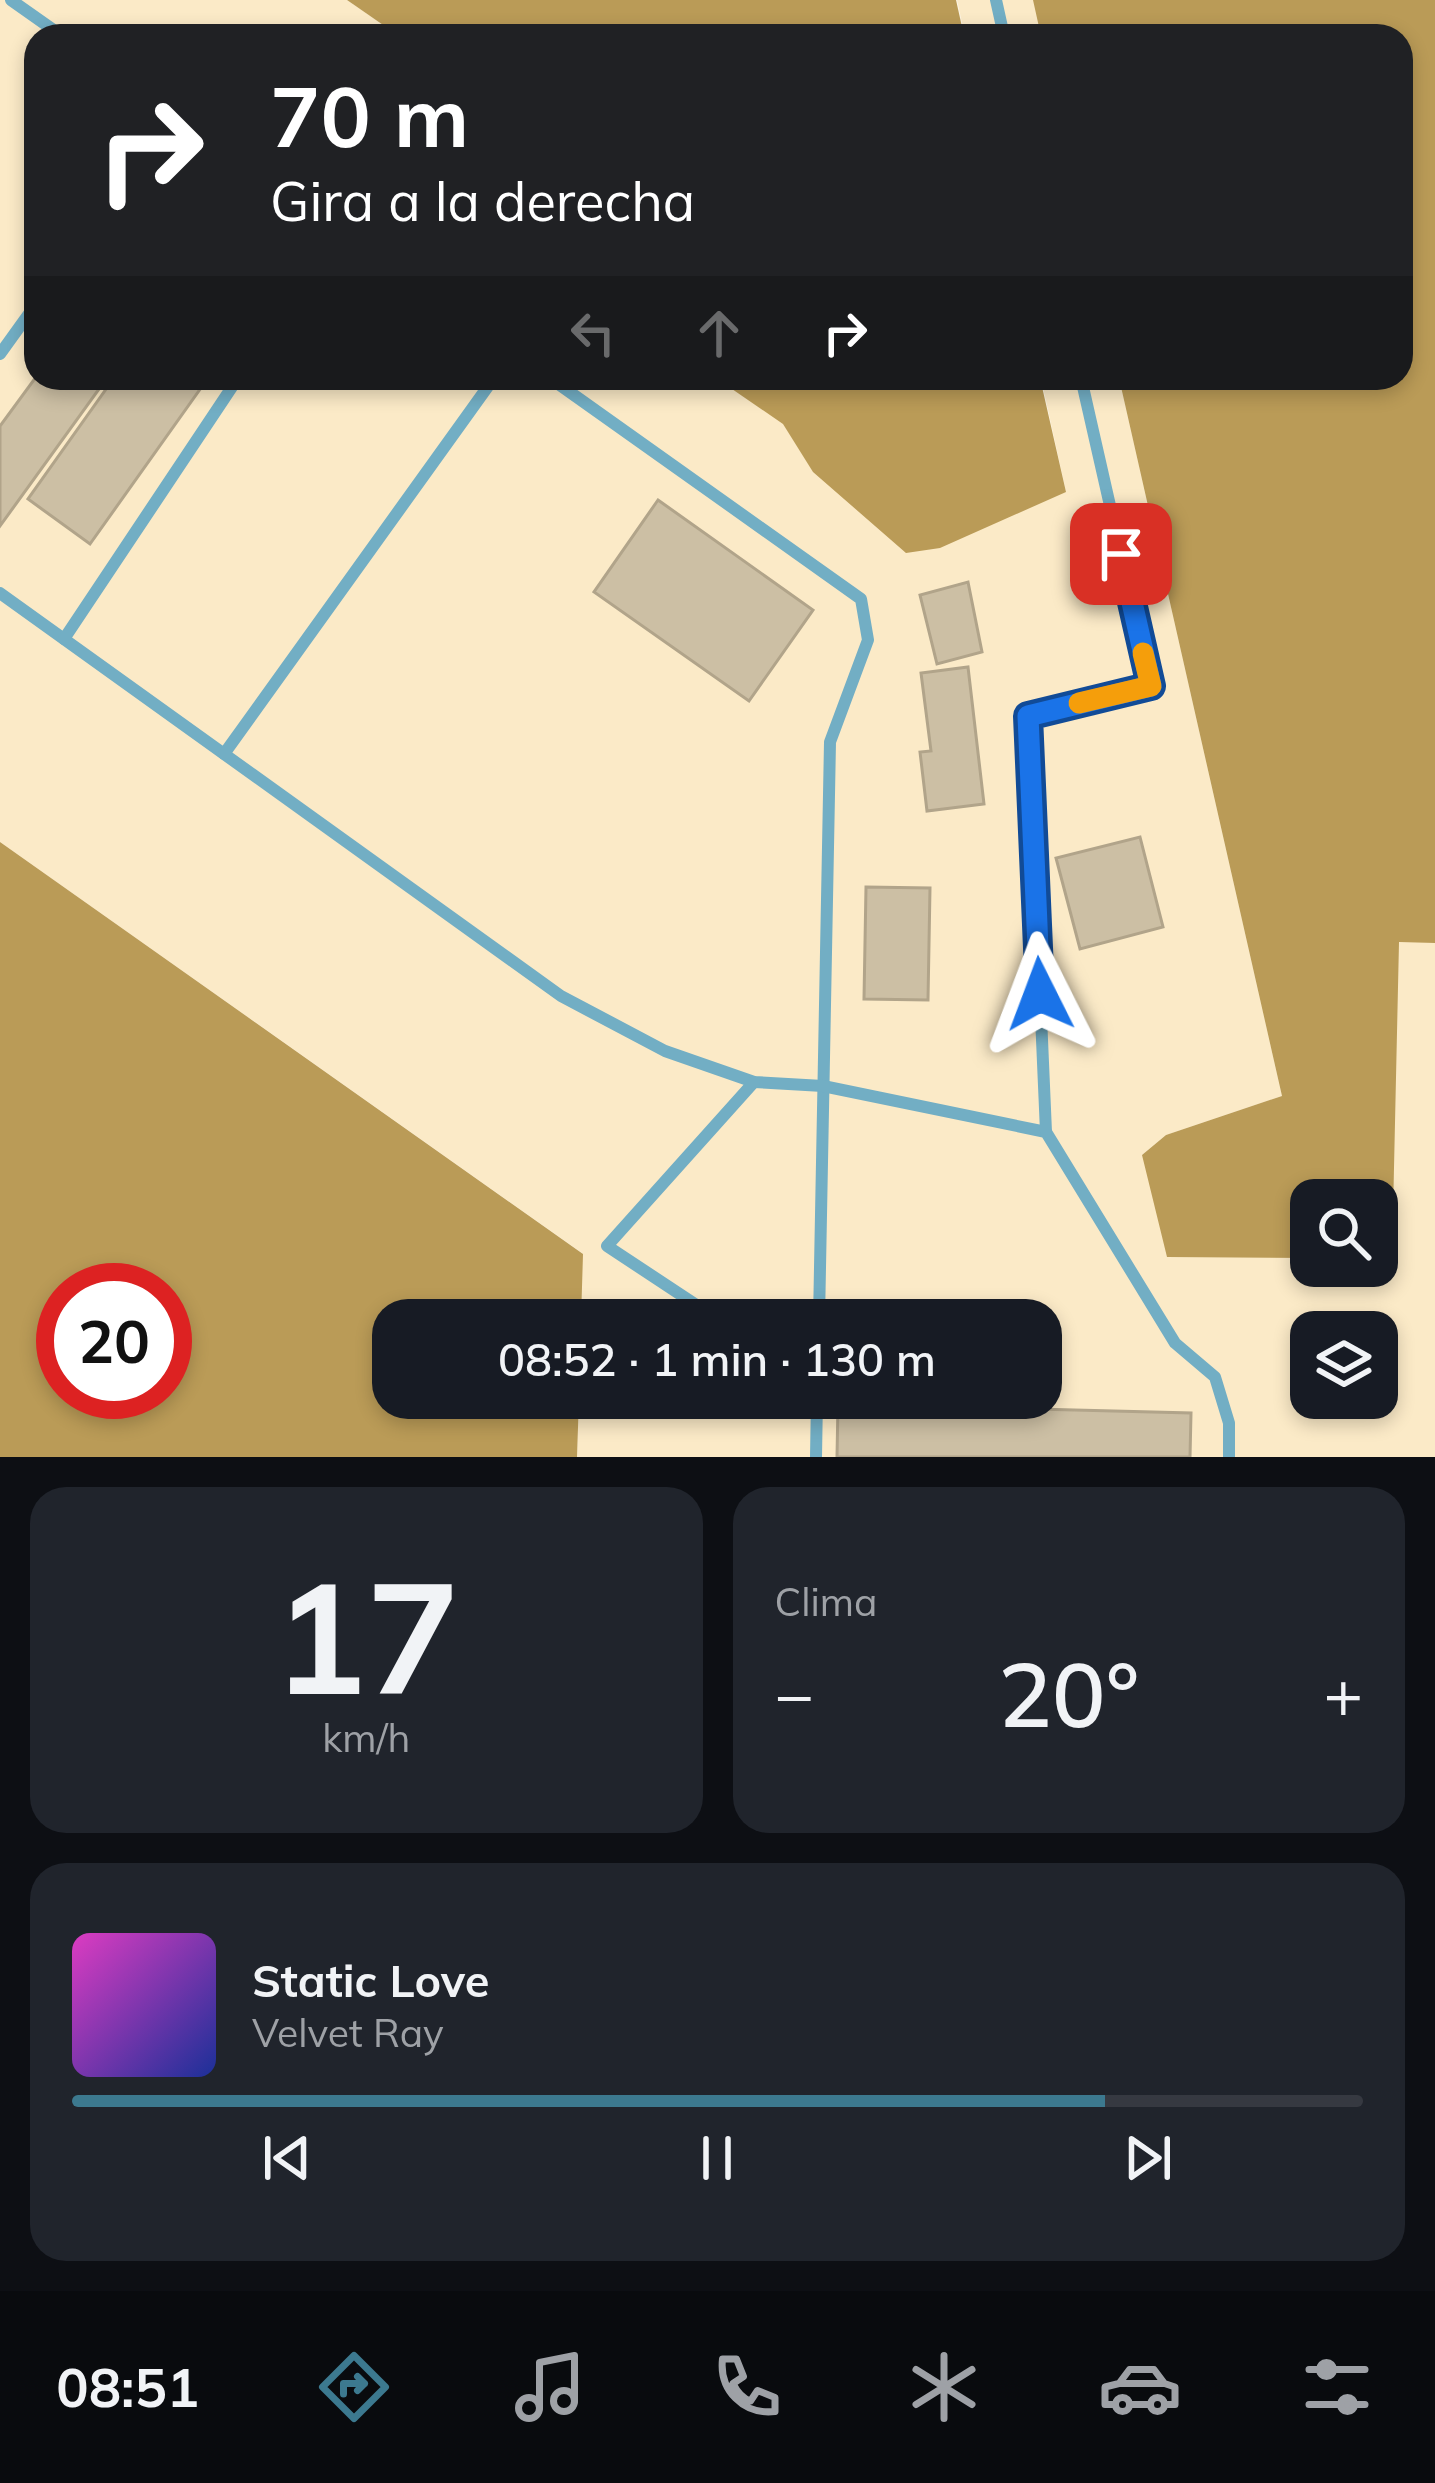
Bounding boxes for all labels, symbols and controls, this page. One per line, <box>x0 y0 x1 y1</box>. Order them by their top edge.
text: 70 m <box>270 63 469 168</box>
icon: right <box>72 72 228 228</box>
text: Gira a la derecha <box>270 167 695 235</box>
icon: left <box>560 300 626 366</box>
icon: ahead <box>686 300 752 366</box>
icon: right <box>812 300 878 366</box>
pin <box>1070 503 1172 605</box>
icon: arrive <box>1088 521 1154 587</box>
position arrow <box>977 931 1103 1057</box>
map controls <box>1290 1179 1398 1419</box>
button: search <box>1290 1179 1398 1287</box>
speed limit sign: 20 <box>36 1263 192 1419</box>
button: layers <box>1290 1311 1398 1419</box>
text: 08:52 · 1 min · 130 m <box>498 1331 936 1387</box>
text: 17 <box>273 1537 460 1733</box>
text: Clima <box>775 1577 877 1626</box>
text: 20° <box>998 1637 1140 1750</box>
text: − <box>775 1652 814 1735</box>
text: + <box>1323 1652 1363 1735</box>
text: km/h <box>322 1713 410 1762</box>
text: Static Love <box>252 1952 489 2008</box>
text: Velvet Ray <box>252 2008 444 2057</box>
icon: previous <box>254 2125 320 2191</box>
icon: pause <box>684 2125 750 2191</box>
icon: next <box>1115 2125 1181 2191</box>
icon: directions <box>312 2345 396 2429</box>
icon: music <box>508 2345 592 2429</box>
icon: phone <box>705 2345 789 2429</box>
icon: climate <box>902 2345 986 2429</box>
icon: car <box>1098 2345 1182 2429</box>
icon: filters <box>1295 2345 1379 2429</box>
text: 08:51 <box>56 2353 199 2421</box>

